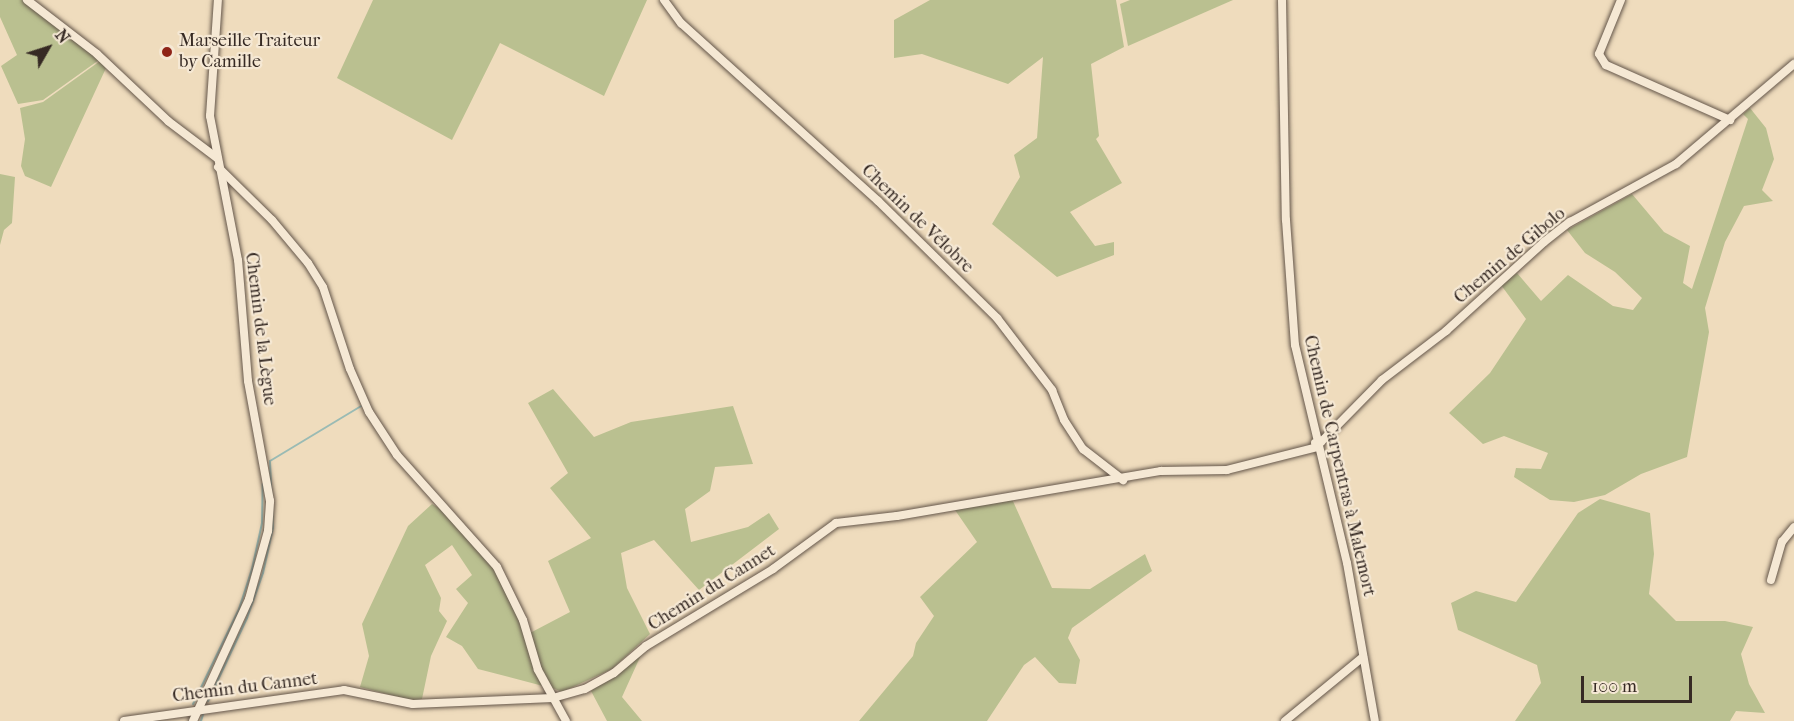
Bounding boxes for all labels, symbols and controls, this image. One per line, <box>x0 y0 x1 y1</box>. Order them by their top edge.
north arrow <box>18 18 78 78</box>
text: N <box>51 26 74 47</box>
place label: Marseille Traiteur by Camille <box>179 31 320 74</box>
marker: Marseille Traiteur by Camille <box>160 45 174 59</box>
street label: Chemin de Vélobre <box>856 160 978 278</box>
street label: Chemin de Gibolo <box>1450 203 1570 309</box>
street label: Chemin de la Lègue <box>240 251 280 407</box>
street label: Chemin de Carpentras à Malemort <box>1298 333 1380 599</box>
street label: Chemin du Cannet <box>644 540 780 636</box>
scale bar <box>1584 664 1695 702</box>
street label: Chemin du Cannet <box>171 668 319 708</box>
text: 100 m <box>1592 676 1637 697</box>

